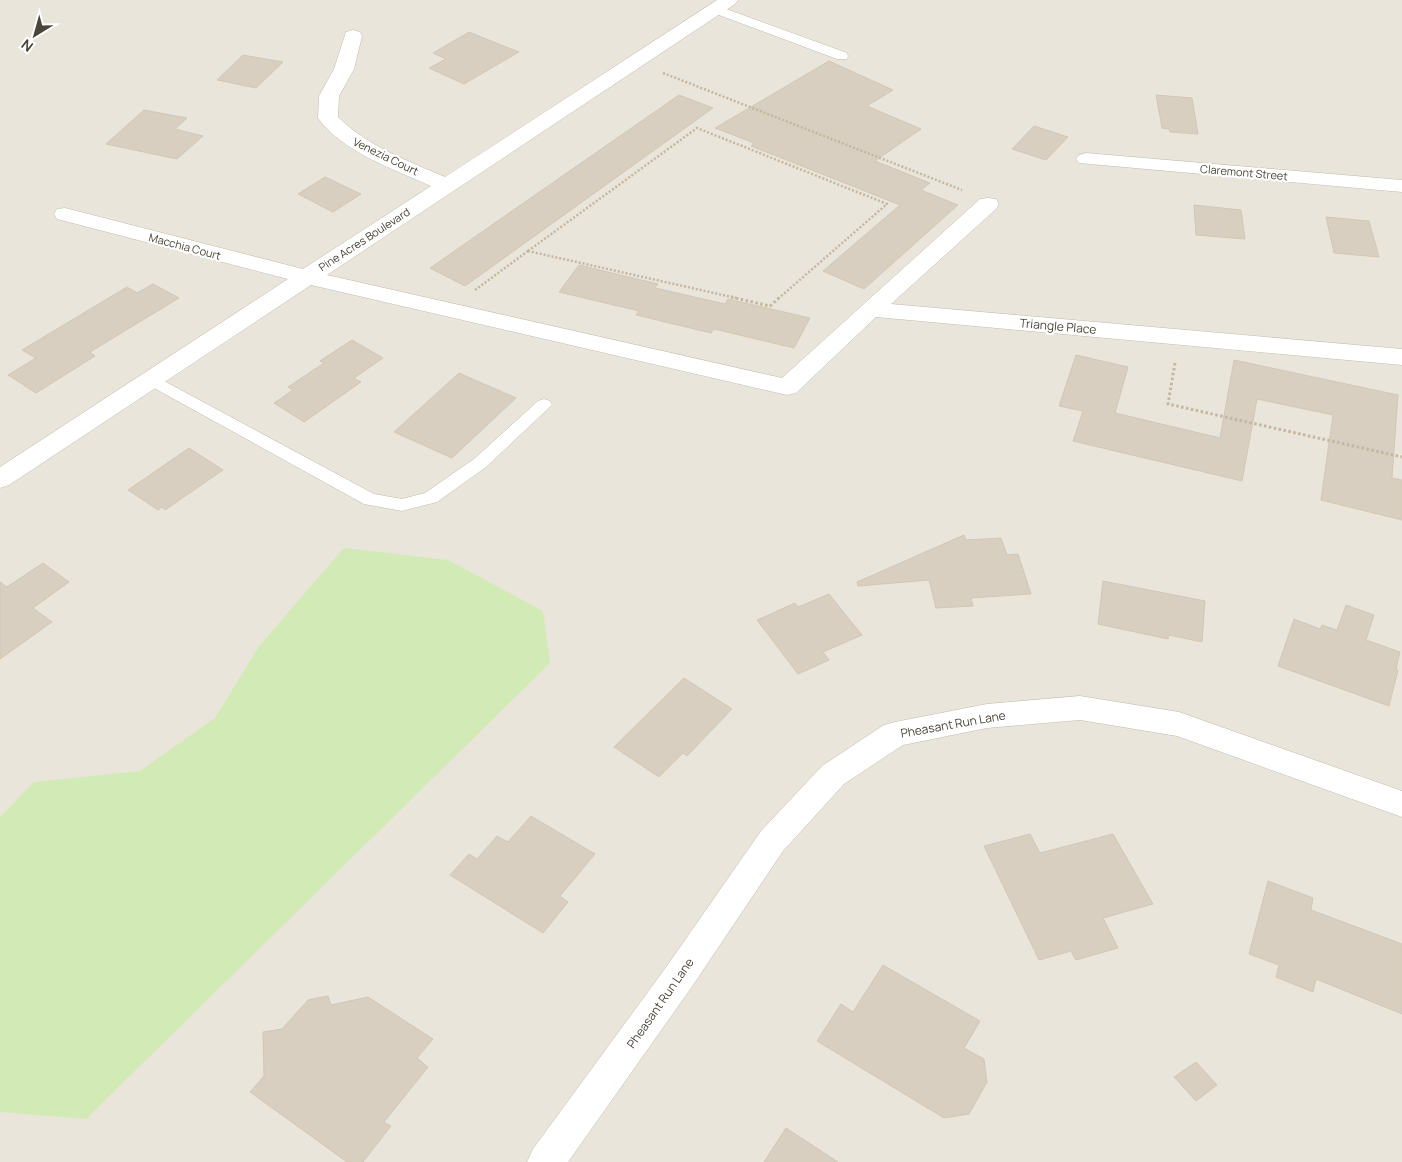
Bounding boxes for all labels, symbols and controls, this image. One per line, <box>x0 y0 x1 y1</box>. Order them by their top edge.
north arrow <box>10 10 60 60</box>
text: N <box>17 35 37 56</box>
street label: Venezia Court <box>351 134 421 178</box>
street label: Claremont Street <box>1200 161 1288 183</box>
street label: Pine Acres Boulevard <box>315 204 413 274</box>
street label: Macchia Court <box>147 229 223 263</box>
street label: Triangle Place <box>1019 314 1097 338</box>
street label: Pheasant Run Lane <box>899 706 1007 742</box>
street label: Pheasant Run Lane <box>623 955 697 1051</box>

